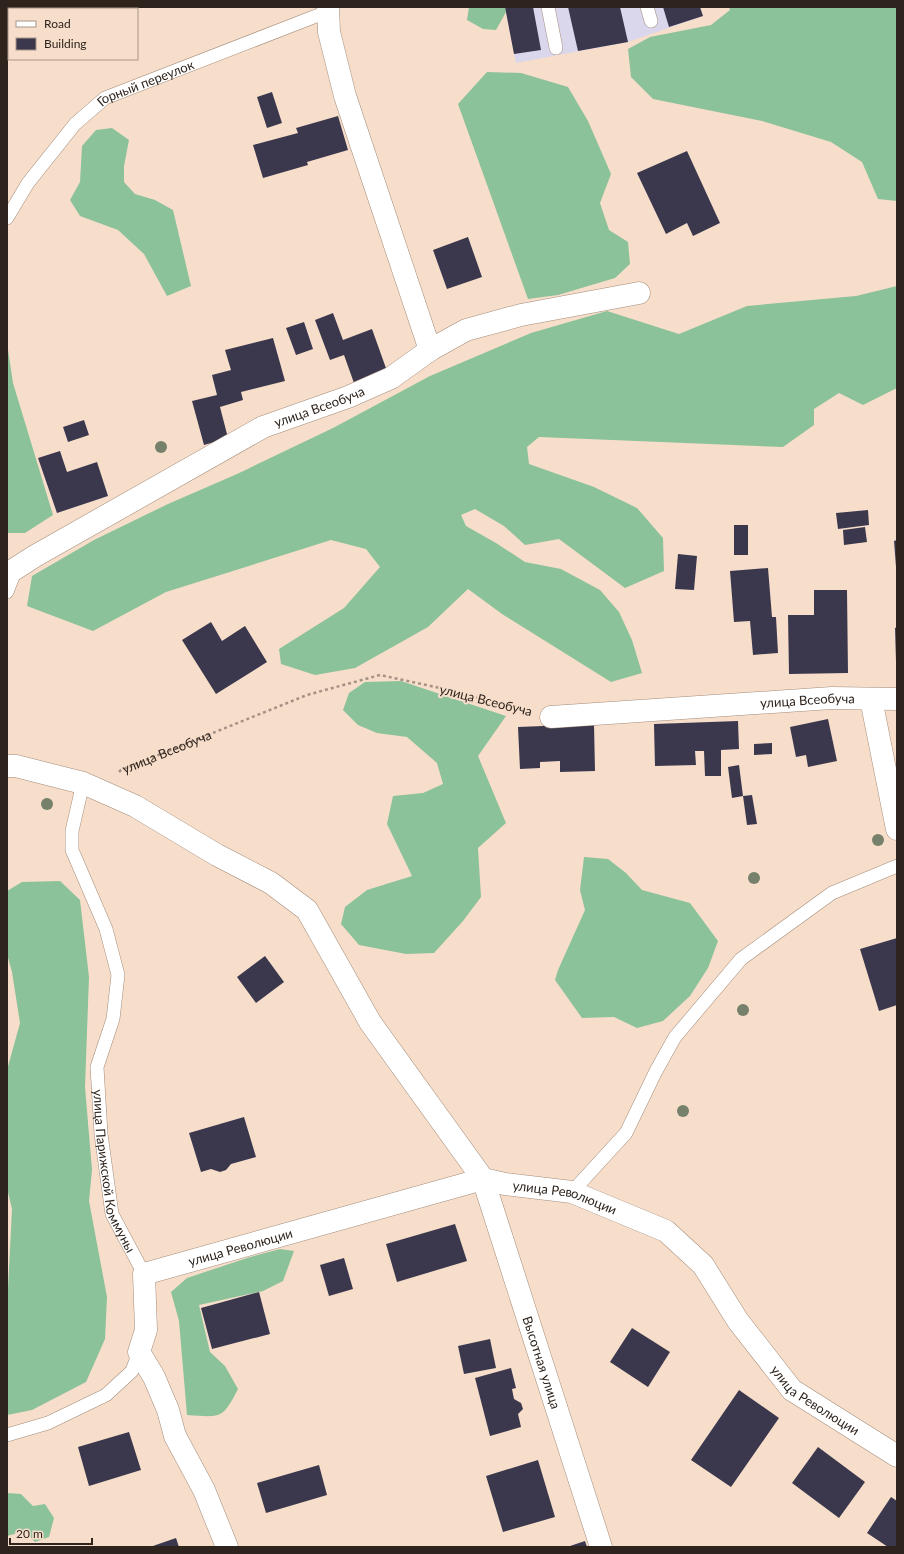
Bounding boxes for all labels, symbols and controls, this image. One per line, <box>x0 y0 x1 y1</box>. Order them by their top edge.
legend <box>8 8 138 60</box>
text: Road <box>44 16 71 31</box>
text: Building <box>44 36 87 51</box>
street label: Горный переулок <box>93 56 196 110</box>
street label: улица Всеобуча <box>272 383 367 430</box>
street label: улица Всеобуча <box>438 681 534 719</box>
street label: улица Всеобуча <box>760 690 855 711</box>
street label: улица Всеобуча <box>120 726 214 777</box>
street label: улица Парижской Коммуны <box>90 1089 139 1255</box>
street label: улица Революции <box>512 1177 619 1218</box>
street label: улица Революции <box>187 1225 294 1269</box>
street label: Высотная улица <box>519 1314 564 1411</box>
street label: улица Революции <box>768 1362 862 1438</box>
scale bar <box>10 1520 92 1546</box>
text: 20 m <box>16 1526 43 1541</box>

